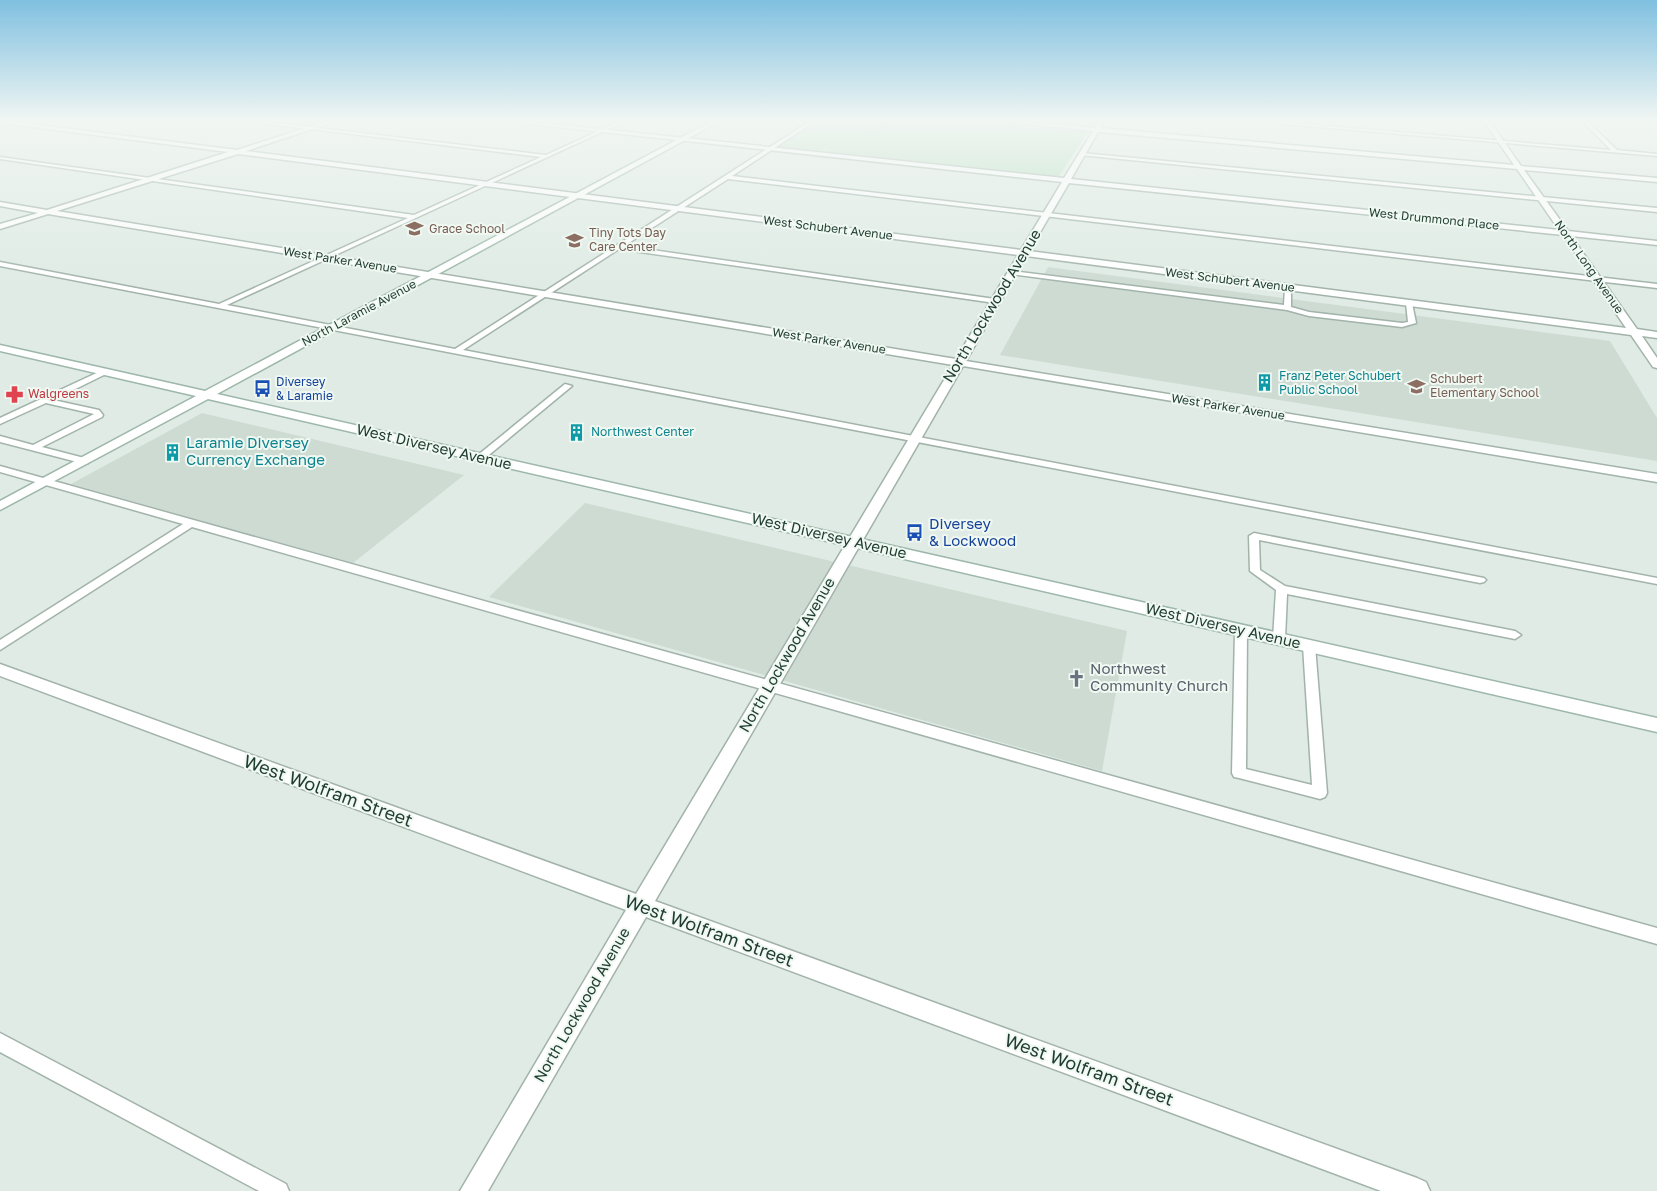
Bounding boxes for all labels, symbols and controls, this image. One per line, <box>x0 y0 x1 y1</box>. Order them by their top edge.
street label: West Drummond Place <box>1368 204 1500 233</box>
street label: West Schubert Avenue <box>762 212 894 243</box>
street label: North Long Avenue <box>1552 217 1627 316</box>
school or university icon: Grace School <box>405 219 425 239</box>
place label: Grace School <box>429 221 505 236</box>
place label: Tiny Tots Day Care Center <box>589 225 666 254</box>
street label: North Lockwood Avenue <box>938 225 1044 385</box>
school or university icon: Tiny Tots Day Care Center <box>565 230 585 250</box>
street label: West Parker Avenue <box>282 243 398 276</box>
street label: West Schubert Avenue <box>1164 264 1296 295</box>
street label: North Laramie Avenue <box>299 276 419 349</box>
street label: West Parker Avenue <box>771 324 887 357</box>
place label: Franz Peter Schubert Public School <box>1279 368 1401 397</box>
place label: Schubert Elementary School <box>1430 371 1539 400</box>
building icon: Franz Peter Schubert Public School <box>1255 373 1275 393</box>
place label: Diversey & Laramie <box>276 374 333 403</box>
school or university icon: Schubert Elementary School <box>1406 376 1426 396</box>
bus stop icon: Diversey & Laramie <box>252 379 272 399</box>
pharmacy icon: Walgreens <box>4 384 24 404</box>
place label: Walgreens <box>28 386 89 401</box>
street label: West Parker Avenue <box>1170 390 1286 423</box>
street label: West Diversey Avenue <box>355 419 514 473</box>
building icon: Northwest Center <box>567 422 587 442</box>
place label: Northwest Center <box>591 424 694 439</box>
place label: Laramie Diversey Currency Exchange <box>186 433 325 468</box>
building icon: Laramie Diversey Currency Exchange <box>162 442 182 462</box>
street label: West Diversey Avenue <box>750 508 909 562</box>
place label: Diversey & Lockwood <box>929 514 1016 549</box>
bus stop icon: Diversey & Lockwood <box>905 523 925 543</box>
street label: North Lockwood Avenue <box>734 574 838 735</box>
street label: West Diversey Avenue <box>1144 598 1303 652</box>
place label: Northwest Community Church <box>1090 659 1228 694</box>
church icon: Northwest Community Church <box>1066 668 1086 688</box>
street label: West Wolfram Street <box>241 749 416 831</box>
street label: West Wolfram Street <box>622 889 797 971</box>
street label: North Lockwood Avenue <box>529 924 633 1085</box>
street label: West Wolfram Street <box>1002 1028 1177 1110</box>

